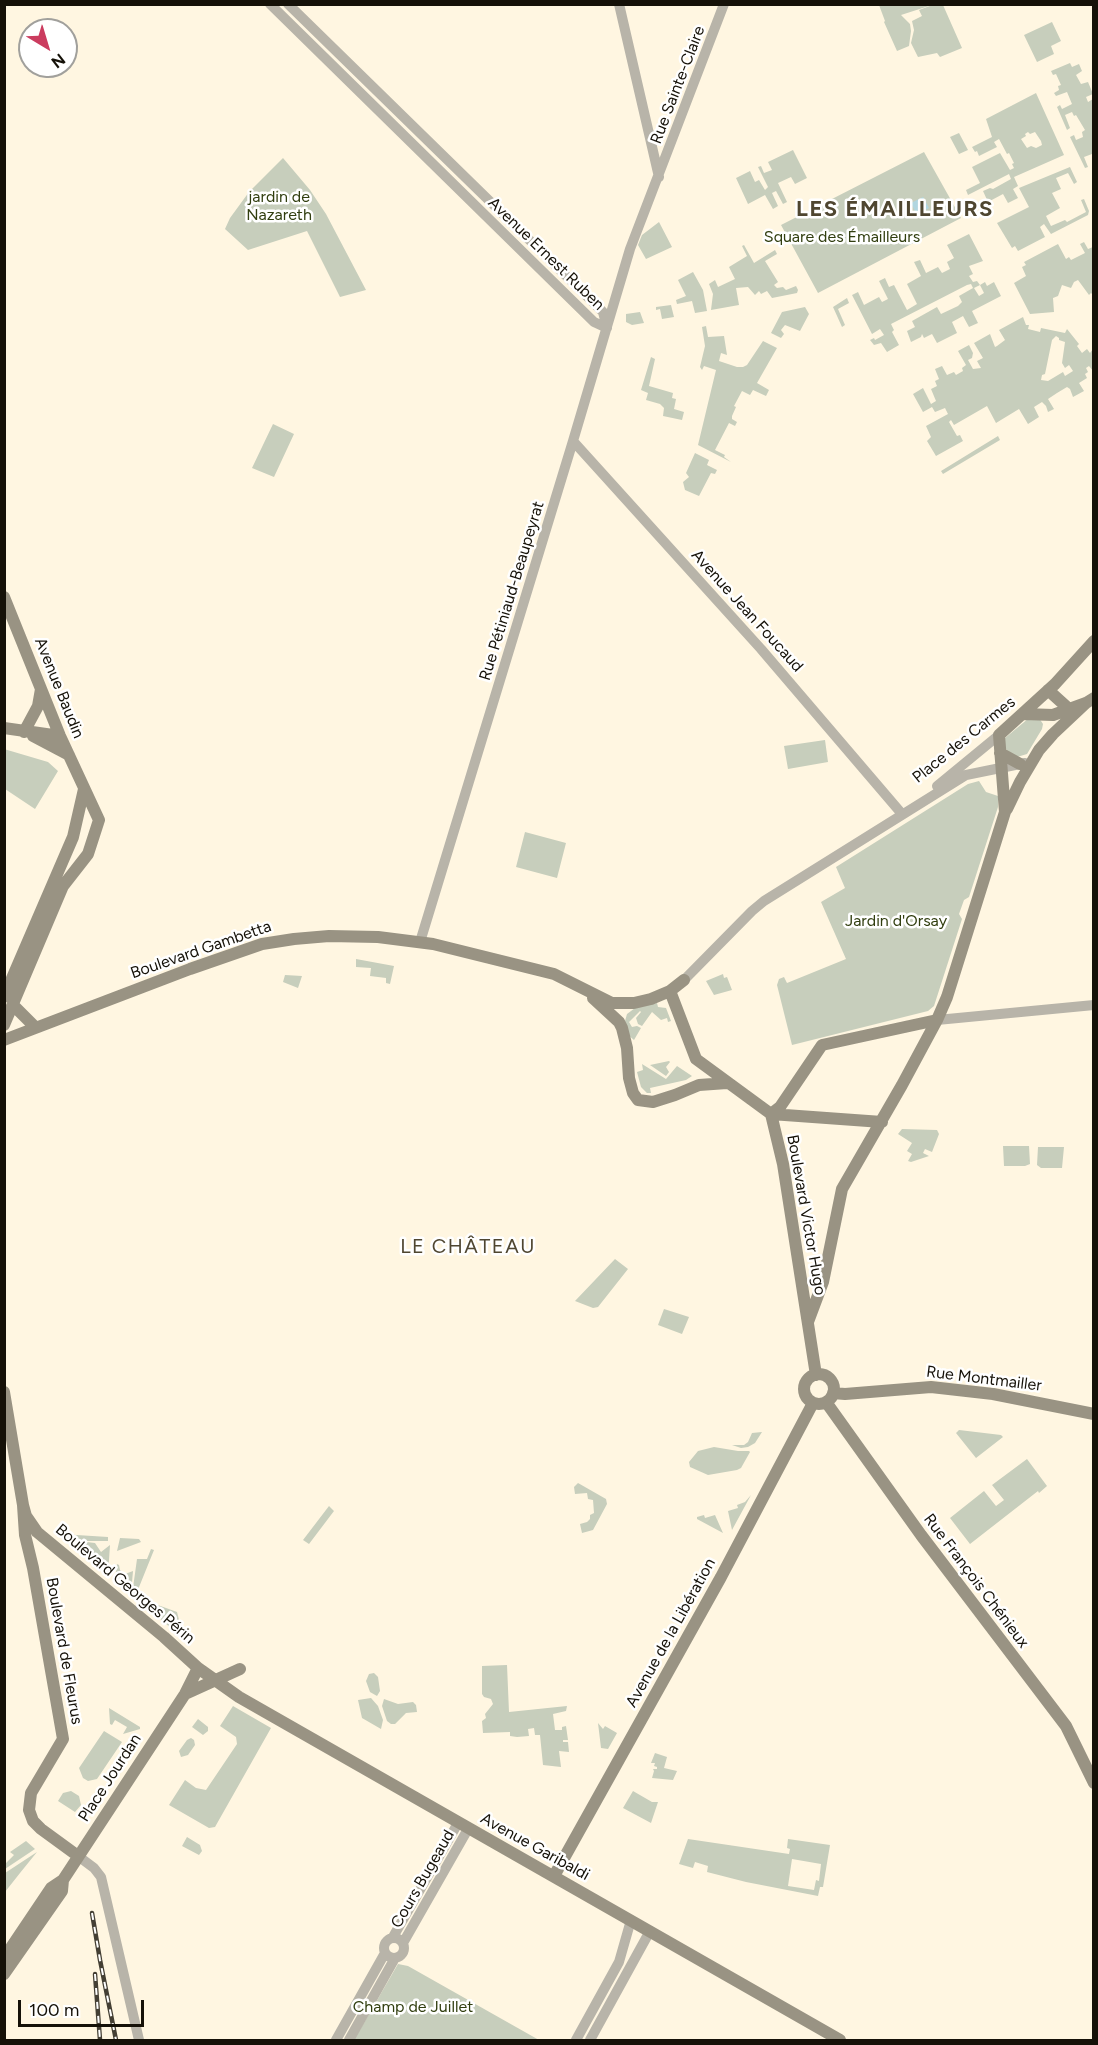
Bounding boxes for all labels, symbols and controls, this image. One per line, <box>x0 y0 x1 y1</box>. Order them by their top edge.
north arrow <box>18 18 78 78</box>
street label: Rue Sainte-Claire <box>647 23 709 147</box>
text: N <box>47 50 69 72</box>
park label: jardin de Nazareth <box>246 187 312 225</box>
street label: Avenue Ernest Ruben <box>484 194 608 314</box>
district label: LES ÉMAILLEURS <box>796 197 994 223</box>
park label: Square des Émailleurs <box>764 227 920 247</box>
street label: Rue Pétiniaud-Beaupeyrat <box>476 499 548 683</box>
street label: Avenue Jean Foucaud <box>687 546 807 676</box>
street label: Avenue Baudin <box>30 635 88 741</box>
street label: Place des Carmes <box>909 693 1019 787</box>
park label: Jardin d'Orsay <box>845 911 947 931</box>
street label: Boulevard Gambetta <box>128 917 274 983</box>
street label: Boulevard Victor Hugo <box>782 1133 830 1297</box>
district label: LE CHÂTEAU <box>400 1235 536 1259</box>
street label: Rue Montmailler <box>925 1362 1043 1396</box>
street label: Rue François Chénieux <box>919 1510 1033 1652</box>
street label: Boulevard Georges Périn <box>51 1520 199 1648</box>
street label: Avenue de la Libération <box>622 1555 720 1711</box>
street label: Boulevard de Fleurus <box>42 1576 86 1726</box>
street label: Place Jourdan <box>75 1731 145 1825</box>
street label: Avenue Garibaldi <box>477 1809 593 1885</box>
street label: Cours Bugeaud <box>387 1827 459 1931</box>
scale bar <box>21 1988 147 2026</box>
park label: Champ de Juillet <box>353 1997 473 2017</box>
text: 100 m <box>29 1999 79 2021</box>

